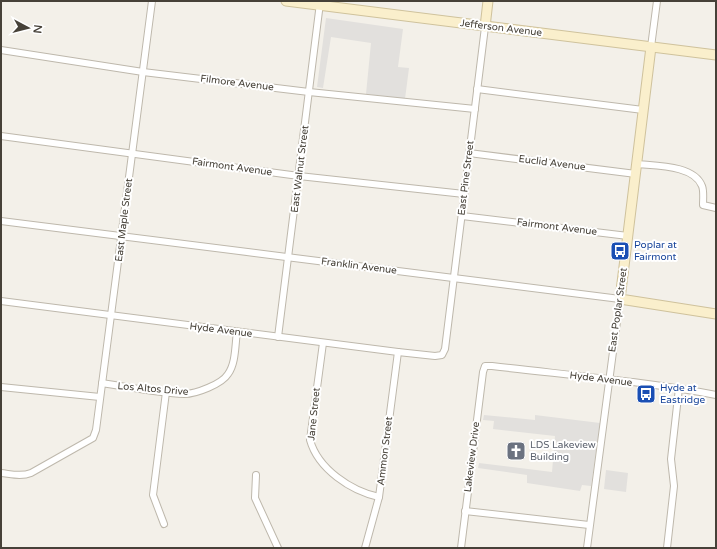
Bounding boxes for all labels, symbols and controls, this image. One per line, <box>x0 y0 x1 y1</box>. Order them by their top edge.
north arrow <box>8 8 48 48</box>
street label: Jefferson Avenue <box>459 17 543 39</box>
text: N <box>30 24 44 34</box>
street label: Filmore Avenue <box>200 73 275 94</box>
street label: East Walnut Street <box>289 124 311 213</box>
street label: East Pine Street <box>455 140 477 216</box>
street label: Euclid Avenue <box>518 153 586 173</box>
street label: Fairmont Avenue <box>191 155 273 179</box>
street label: East Maple Street <box>113 177 135 262</box>
street label: Fairmont Avenue <box>516 216 598 238</box>
place label: Poplar at Fairmont <box>634 239 677 263</box>
bus stop icon: Poplar at Fairmont <box>609 240 631 262</box>
street label: Franklin Avenue <box>320 255 398 277</box>
street label: East Poplar Street <box>606 267 630 353</box>
street label: Hyde Avenue <box>189 320 253 340</box>
street label: Hyde Avenue <box>569 369 633 389</box>
street label: Los Altos Drive <box>117 380 189 398</box>
place label: Hyde at Eastridge <box>660 382 705 406</box>
bus stop icon: Hyde at Eastridge <box>635 383 657 405</box>
street label: Jane Street <box>305 387 323 441</box>
street label: Ammon Street <box>375 416 395 486</box>
street label: Lakeview Drive <box>462 421 482 493</box>
place label: LDS Lakeview Building <box>530 439 596 463</box>
church icon: LDS Lakeview Building <box>505 440 527 462</box>

